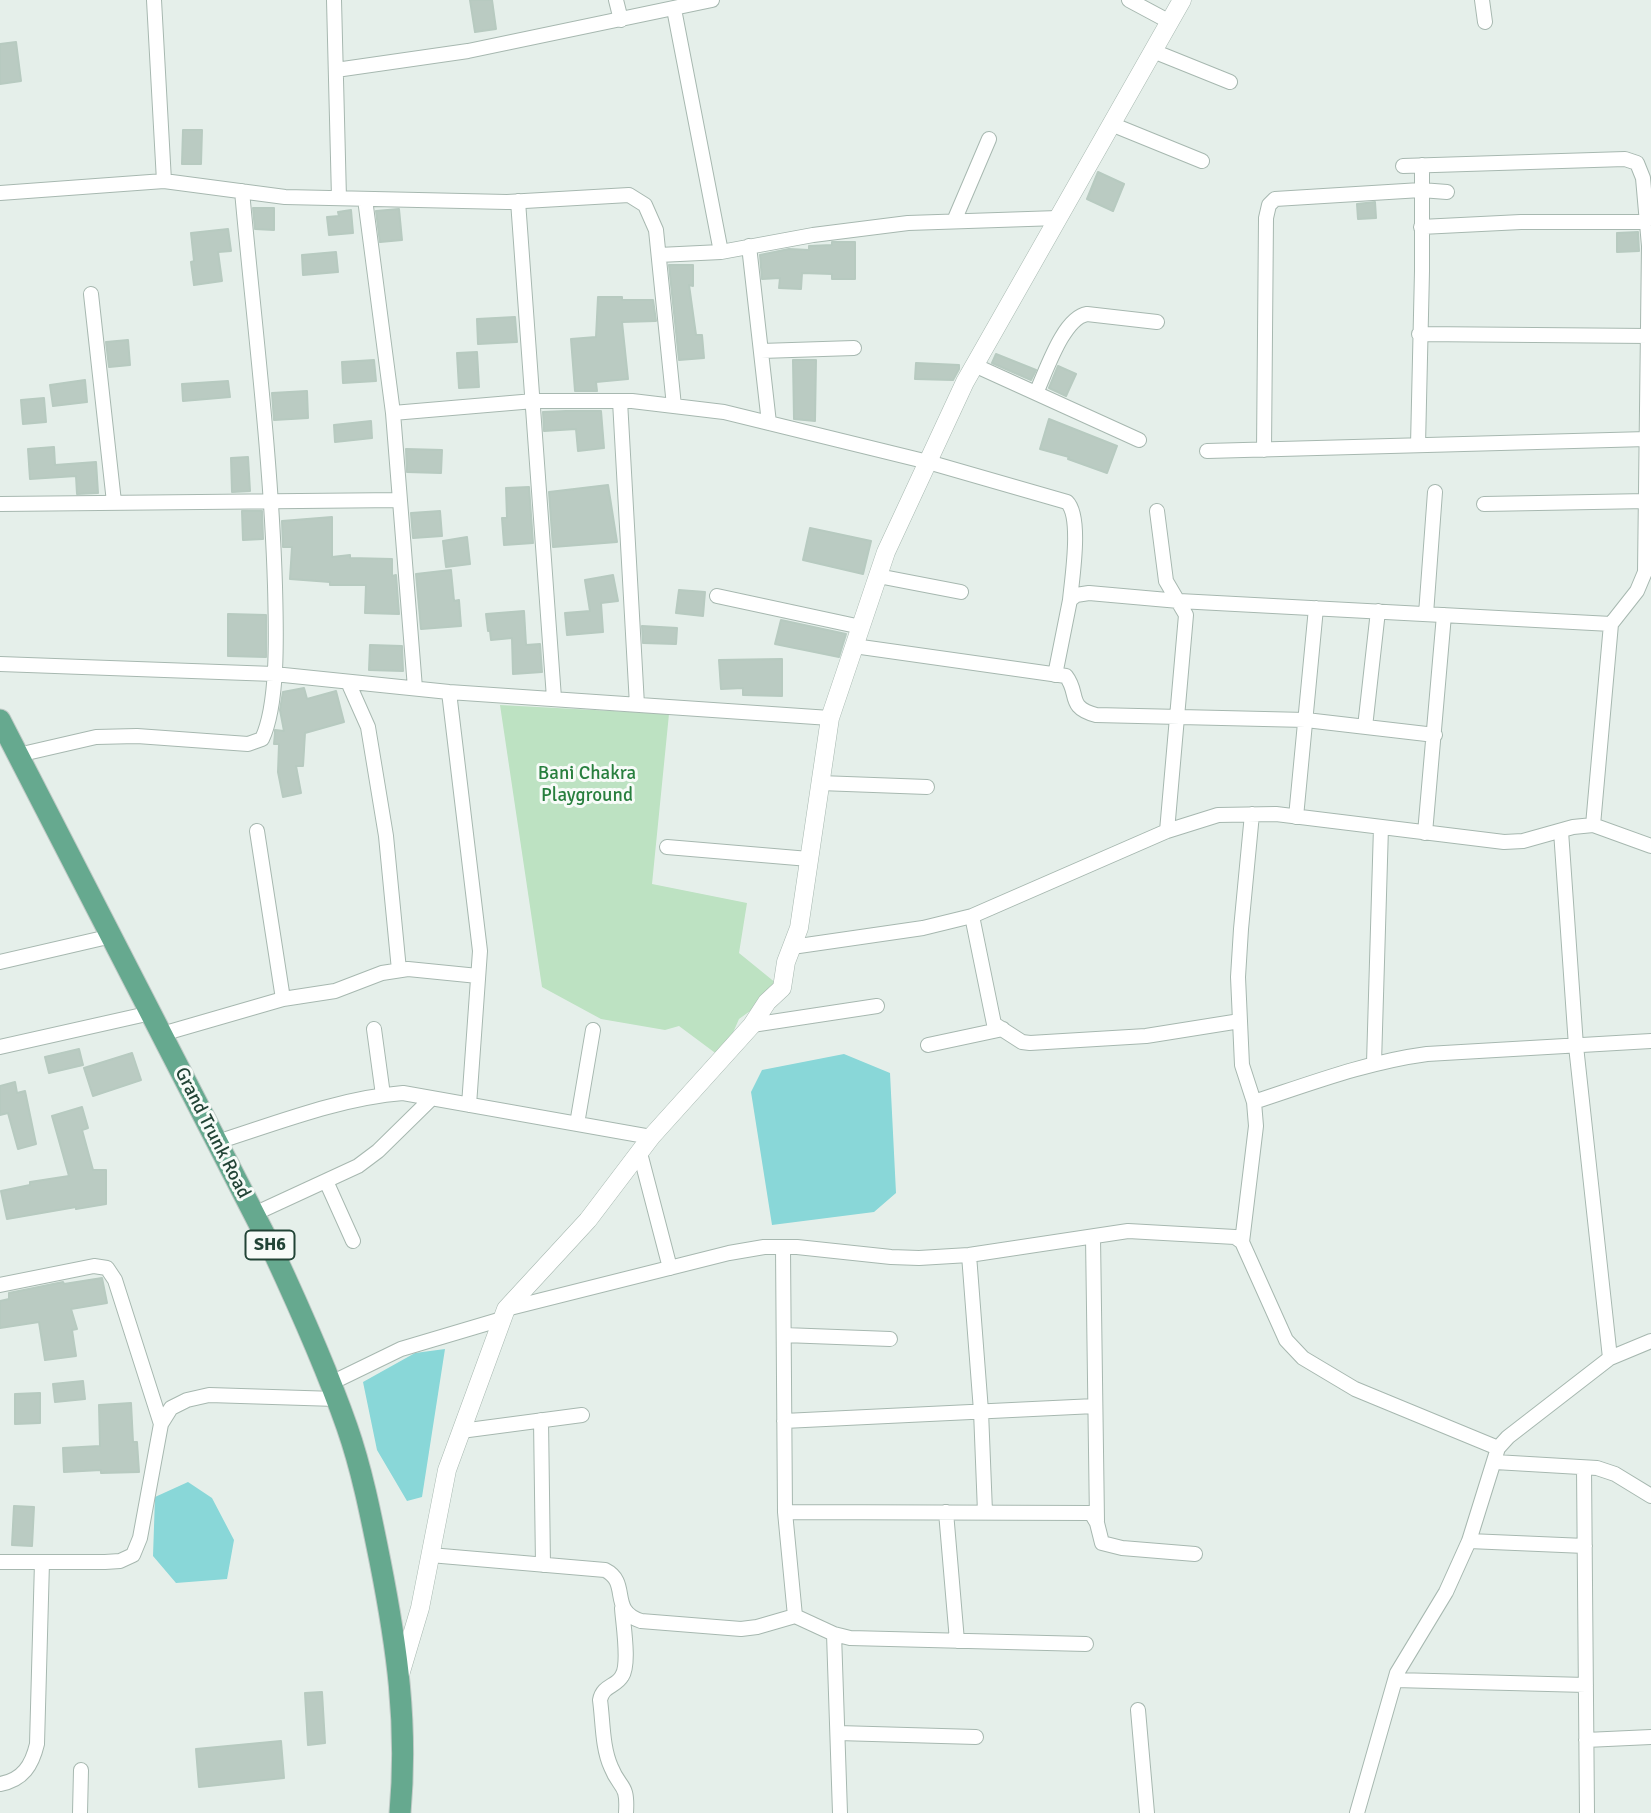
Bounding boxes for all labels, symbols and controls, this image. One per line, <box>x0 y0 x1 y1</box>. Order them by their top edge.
park label: Bani Chakra Playground <box>538 763 636 807</box>
street label: Grand Trunk Road <box>169 1064 255 1202</box>
road number: SH6 <box>246 1230 294 1260</box>

